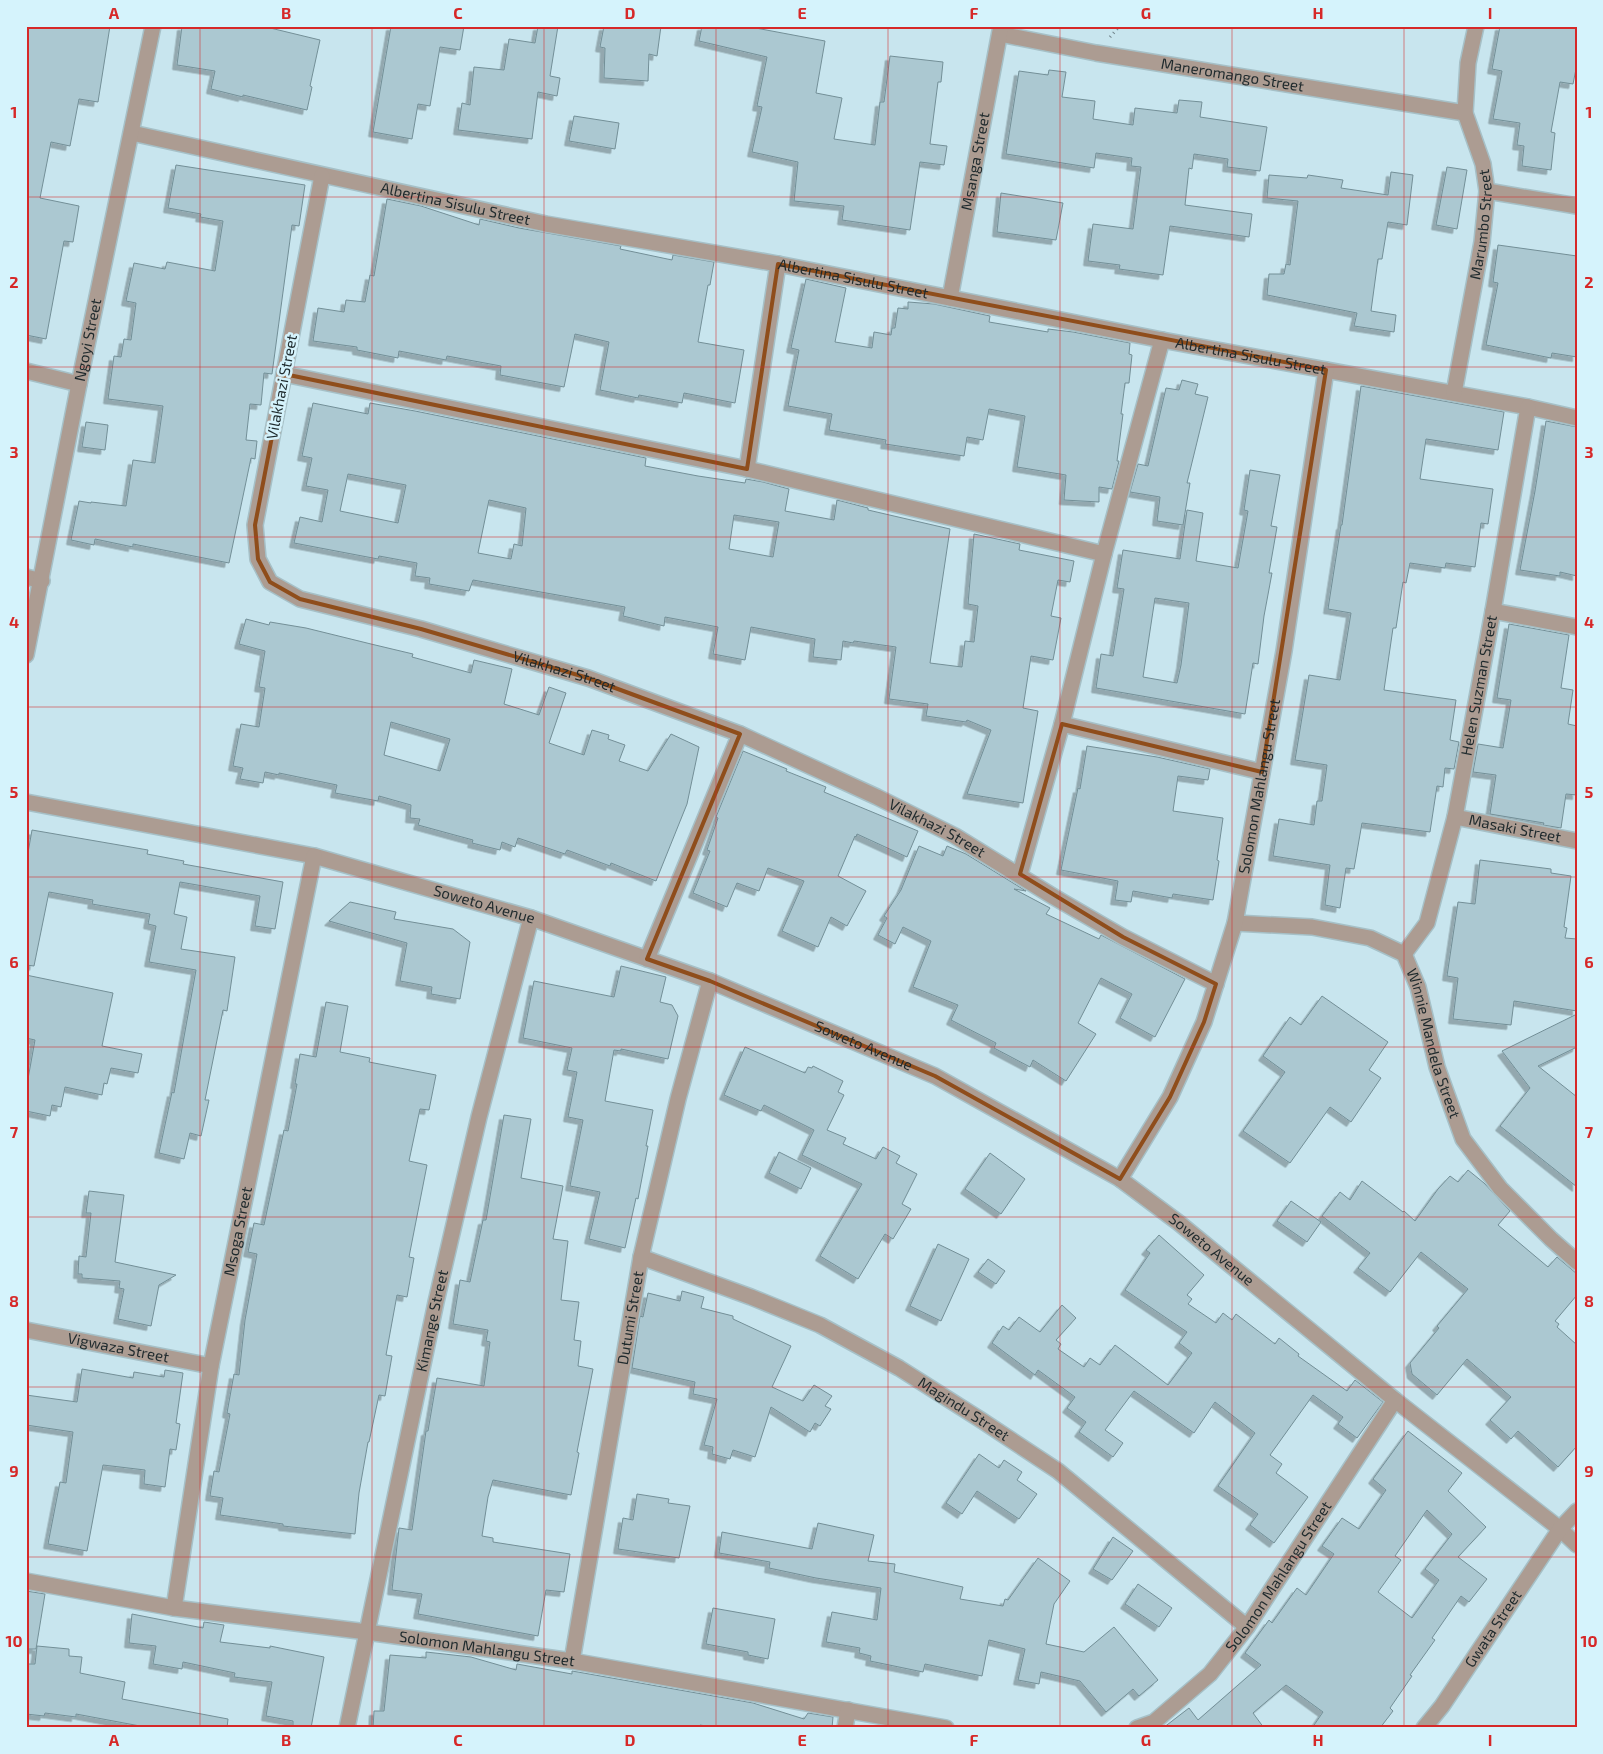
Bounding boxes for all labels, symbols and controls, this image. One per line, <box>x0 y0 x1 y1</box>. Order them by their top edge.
text: A <box>109 3 120 22</box>
text: B <box>281 3 291 22</box>
text: C <box>453 3 463 22</box>
text: D <box>625 3 636 22</box>
text: E <box>797 3 807 22</box>
text: F <box>970 3 979 22</box>
text: G <box>1141 3 1151 22</box>
text: H <box>1312 3 1324 22</box>
text: I <box>1488 3 1492 22</box>
street label: Maneromango Street <box>1160 54 1306 95</box>
text: 1 <box>11 102 17 121</box>
text: 1 <box>1586 102 1592 121</box>
street label: Msanga Street <box>957 110 993 212</box>
street label: Marumbo Street <box>1465 168 1495 281</box>
street label: Albertina Sisulu Street <box>379 178 532 228</box>
street label: Albertina Sisulu Street <box>777 254 930 302</box>
text: 2 <box>9 272 19 291</box>
text: 2 <box>1584 272 1594 291</box>
street label: Ngoyi Street <box>70 297 104 383</box>
street label: Vilakhazi Street <box>262 333 300 441</box>
street label: Albertina Sisulu Street <box>1174 333 1328 378</box>
text: 3 <box>9 442 19 461</box>
text: 3 <box>1584 442 1594 461</box>
text: 4 <box>9 612 19 631</box>
text: 4 <box>1584 612 1594 631</box>
street label: Helen Suzman Street <box>1457 613 1500 757</box>
street label: Vilakhazi Street <box>511 646 619 696</box>
street label: Solomon Mahlangu Street <box>1234 697 1283 875</box>
text: 5 <box>10 782 19 801</box>
text: 5 <box>1585 782 1594 801</box>
street label: Vilakhazi Street <box>886 794 989 861</box>
street label: Masaki Street <box>1467 810 1563 846</box>
street label: Soweto Avenue <box>432 881 537 927</box>
text: 6 <box>9 952 19 971</box>
text: 6 <box>1584 952 1594 971</box>
street label: Winnie Mandela Street <box>1403 965 1465 1121</box>
street label: Soweto Avenue <box>812 1016 916 1074</box>
text: 7 <box>10 1122 19 1141</box>
text: 7 <box>1585 1122 1594 1141</box>
street label: Msoga Street <box>219 1185 255 1278</box>
street label: Soweto Avenue <box>1166 1209 1258 1289</box>
street label: Kimange Street <box>412 1267 451 1373</box>
street label: Dutumi Street <box>613 1269 646 1366</box>
text: 8 <box>9 1291 19 1310</box>
text: 8 <box>1584 1291 1594 1310</box>
street label: Vigwaza Street <box>66 1328 171 1366</box>
street label: Magindu Street <box>915 1373 1013 1444</box>
text: 9 <box>9 1461 19 1480</box>
text: 9 <box>1584 1461 1594 1480</box>
street label: Solomon Mahlangu Street <box>1221 1497 1335 1655</box>
street label: Gwata Street <box>1460 1586 1525 1670</box>
street label: Solomon Mahlangu Street <box>398 1627 576 1669</box>
text: 10 <box>5 1631 23 1650</box>
text: 10 <box>1580 1631 1598 1650</box>
text: A <box>109 1730 120 1749</box>
text: B <box>281 1730 291 1749</box>
text: C <box>453 1730 463 1749</box>
text: D <box>625 1730 636 1749</box>
text: E <box>797 1730 807 1749</box>
text: F <box>970 1730 979 1749</box>
text: G <box>1141 1730 1151 1749</box>
text: H <box>1312 1730 1324 1749</box>
text: I <box>1488 1730 1492 1749</box>

